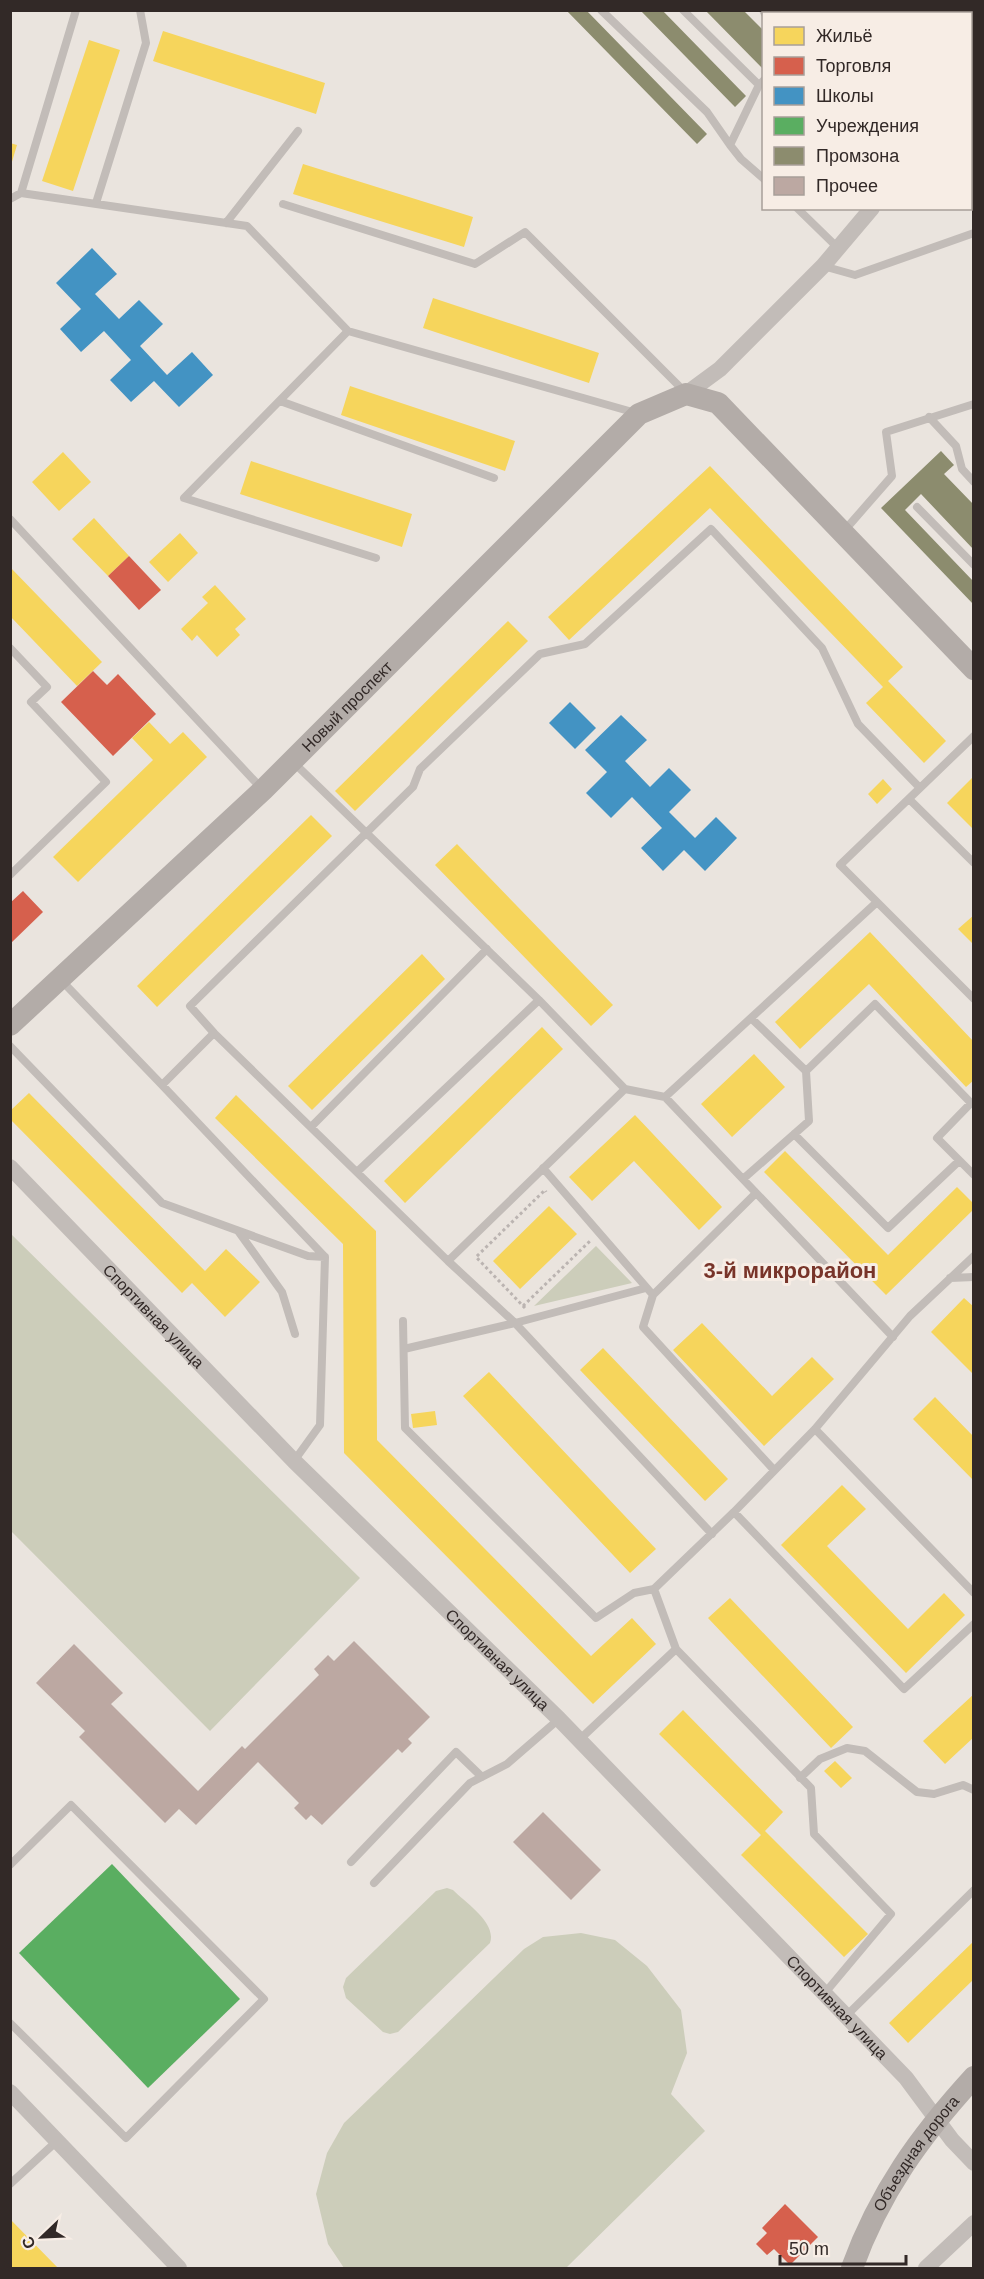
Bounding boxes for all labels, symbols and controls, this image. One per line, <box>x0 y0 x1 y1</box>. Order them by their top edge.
legend <box>762 12 972 210</box>
text: Жильё <box>816 26 873 46</box>
text: Торговля <box>816 56 891 76</box>
text: Школы <box>816 86 874 106</box>
text: Учреждения <box>816 116 919 136</box>
text: Промзона <box>816 146 900 166</box>
text: Прочее <box>816 176 878 196</box>
street label: Новый проспект <box>299 657 396 755</box>
district label: 3-й микрорайон <box>704 1258 876 1283</box>
street label: Спортивная улица <box>100 1261 207 1372</box>
street label: Спортивная улица <box>442 1606 553 1714</box>
street label: Спортивная улица <box>783 1952 891 2063</box>
street label: Объездная дорога <box>870 2092 963 2214</box>
north arrow <box>12 2207 72 2267</box>
scale bar <box>780 2228 906 2266</box>
text: С <box>18 2234 39 2251</box>
text: 50 m <box>789 2239 829 2259</box>

